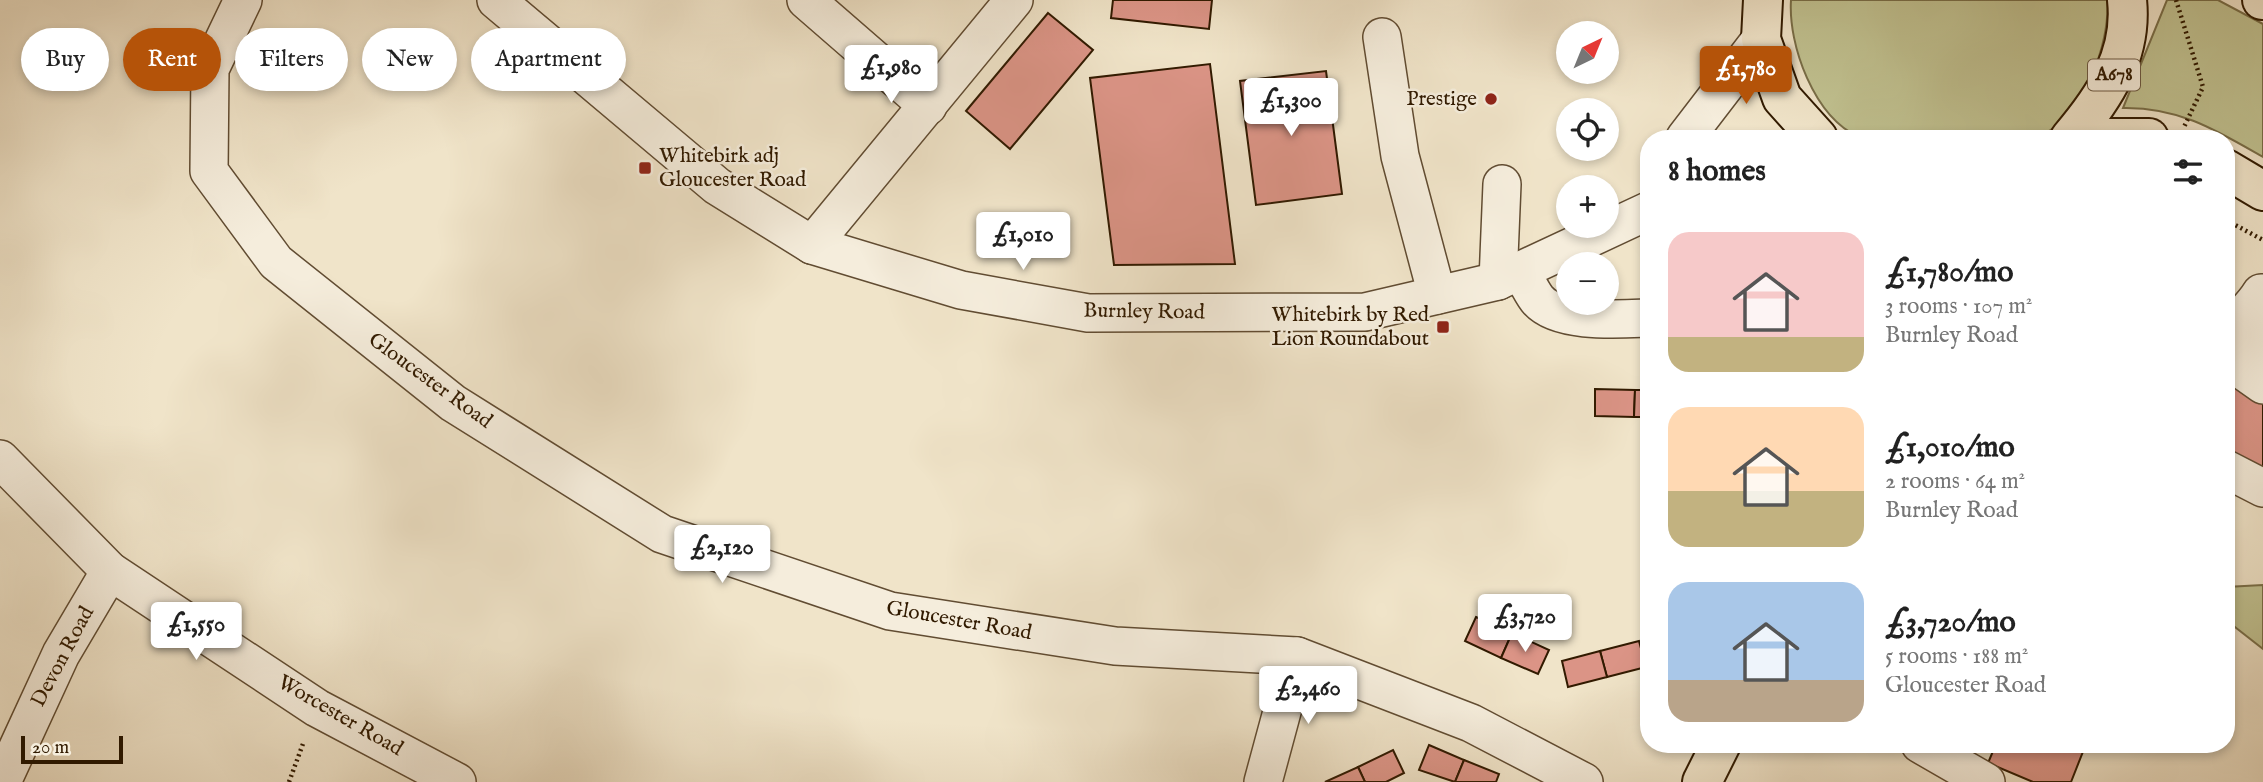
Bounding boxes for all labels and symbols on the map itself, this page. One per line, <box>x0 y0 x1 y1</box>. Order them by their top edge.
north arrow <box>1556 21 1619 84</box>
pin: £1,980 <box>834 46 948 105</box>
pin: £1,780 <box>1689 46 1803 106</box>
road number: A678 <box>2088 60 2140 90</box>
pin: £1,300 <box>1234 78 1348 138</box>
place label: Prestige <box>1406 86 1477 113</box>
marker: Prestige <box>1483 91 1499 107</box>
place label: Whitebirk adj Gloucester Road <box>659 143 807 194</box>
marker: Whitebirk adj Gloucester Road <box>637 160 653 176</box>
pin: £1,010 <box>966 212 1080 272</box>
street label: Burnley Road <box>1083 297 1206 327</box>
place label: Whitebirk by Red Lion Roundabout <box>1272 302 1430 353</box>
marker: Whitebirk by Red Lion Roundabout <box>1435 319 1451 335</box>
street label: Gloucester Road <box>363 327 498 436</box>
pin: £2,120 <box>665 526 779 585</box>
pin: £3,720 <box>1468 594 1582 654</box>
street label: Gloucester Road <box>884 595 1035 647</box>
street label: Devon Road <box>25 601 101 712</box>
pin: £1,550 <box>139 602 253 662</box>
pin: £2,460 <box>1251 666 1365 726</box>
street label: Worcester Road <box>272 669 408 763</box>
scale bar <box>21 733 122 765</box>

